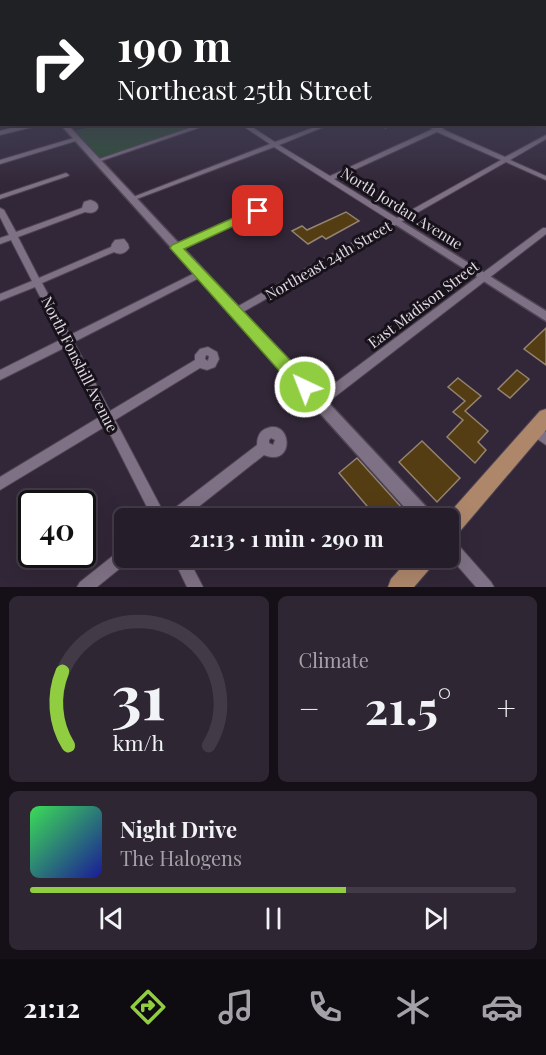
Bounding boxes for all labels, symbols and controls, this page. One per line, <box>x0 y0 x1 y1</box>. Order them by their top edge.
text: 190 m <box>117 17 231 73</box>
icon: right <box>18 24 96 102</box>
text: Northeast 25th Street <box>117 71 372 107</box>
street label: North Jordan Avenue <box>337 162 467 254</box>
pin <box>232 185 283 236</box>
icon: arrive <box>241 194 274 227</box>
street label: Northeast 24th Street <box>261 215 395 304</box>
street label: East Madison Street <box>364 255 483 352</box>
street label: North Fonshill Avenue <box>37 293 123 435</box>
position arrow <box>273 355 337 419</box>
speed limit sign: 40 <box>18 490 96 568</box>
text: 21:13 · 1 min · 290 m <box>189 523 384 553</box>
text: Climate <box>299 646 369 673</box>
text: 31 <box>112 652 166 736</box>
text: 21.5° <box>365 676 452 736</box>
text: − <box>299 685 320 729</box>
text: + <box>497 685 516 729</box>
text: km/h <box>113 728 165 756</box>
text: Night Drive <box>120 814 237 844</box>
text: The Halogens <box>120 844 242 871</box>
icon: previous <box>95 902 128 935</box>
icon: pause <box>257 902 290 935</box>
icon: next <box>419 902 452 935</box>
icon: directions <box>127 986 169 1028</box>
icon: music <box>215 986 257 1028</box>
icon: phone <box>304 986 346 1028</box>
icon: climate <box>392 986 434 1028</box>
icon: car <box>481 986 523 1028</box>
text: 21:12 <box>23 989 80 1025</box>

